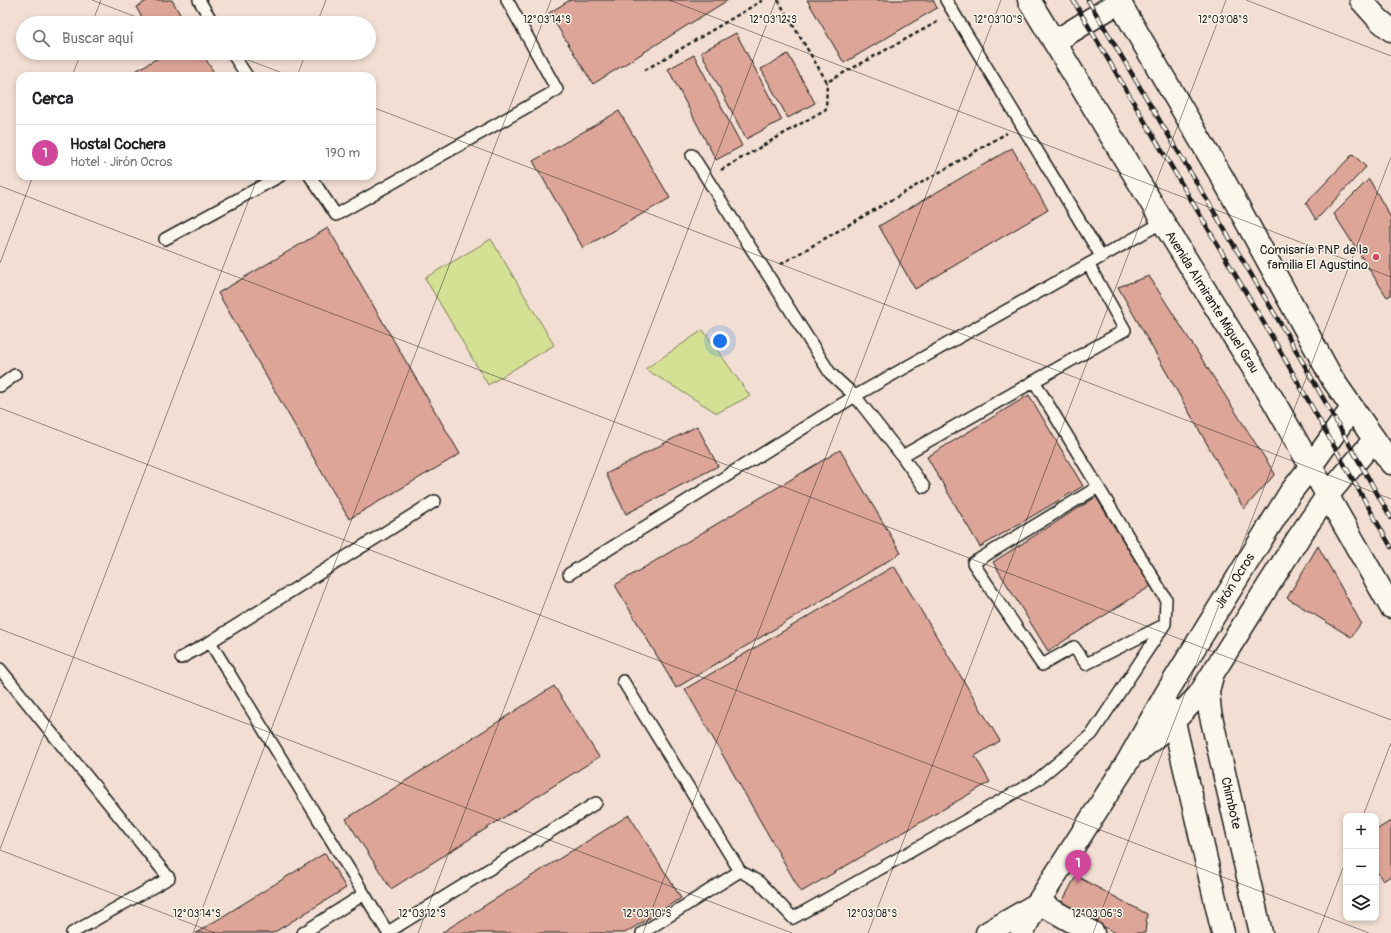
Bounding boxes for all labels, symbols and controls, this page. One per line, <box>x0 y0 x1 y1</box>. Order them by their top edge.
text: 12°03'14"S <box>523 14 571 26</box>
text: 12°03'12"S <box>749 14 797 26</box>
text: 12°03'10"S <box>974 14 1023 26</box>
text: 12°03'08"S <box>1198 14 1248 26</box>
search box <box>16 16 376 60</box>
icon: search <box>30 27 52 49</box>
text: Buscar aquí <box>62 29 134 48</box>
text: Cerca <box>32 88 73 109</box>
text: Hostal Cochera <box>70 135 166 154</box>
text: 1 <box>42 145 48 161</box>
text: 190 m <box>325 145 360 161</box>
text: Hotel · Jirón Ocros <box>70 154 172 170</box>
street label: Avenida Almirante Miguel Grau <box>1162 228 1262 376</box>
place label: Comisaría PNP de la familia El Agustino <box>1260 242 1368 273</box>
marker: Comisaría PNP de la familia El Agustino <box>1371 252 1381 262</box>
your location <box>710 331 730 351</box>
street label: Jirón Ocros <box>1212 550 1258 612</box>
street label: Chimbote <box>1217 775 1245 831</box>
map controls <box>1343 813 1379 921</box>
button: + <box>1343 813 1379 849</box>
button: − <box>1343 849 1379 885</box>
pin: 1 <box>1065 850 1091 883</box>
button: layers <box>1343 885 1379 921</box>
text: 12°03'14"S <box>173 908 221 920</box>
text: 12°03'12"S <box>398 908 446 920</box>
text: 12°03'10"S <box>623 908 672 920</box>
text: 12°03'08"S <box>847 908 897 920</box>
text: 12°03'06"S <box>1072 908 1123 920</box>

